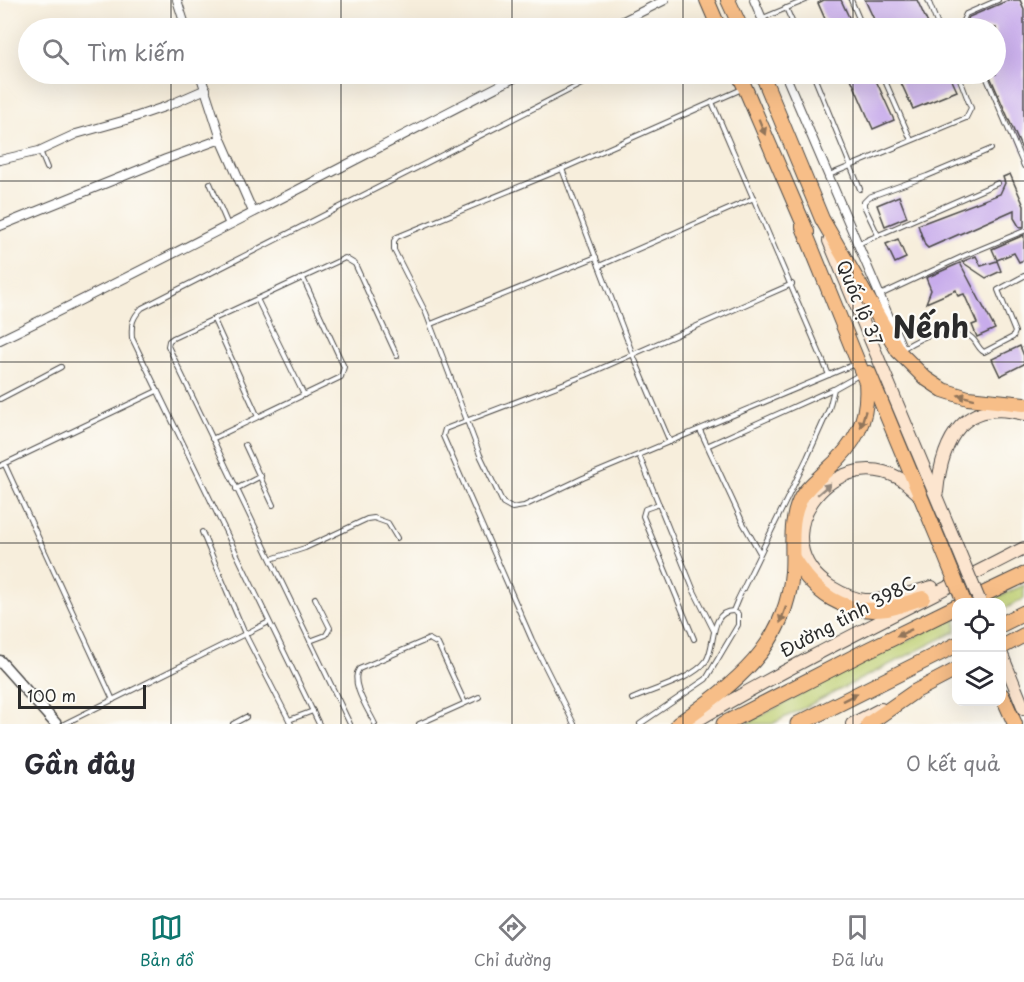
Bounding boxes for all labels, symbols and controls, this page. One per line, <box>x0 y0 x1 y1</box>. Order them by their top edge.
search box <box>18 18 1006 84</box>
icon: search <box>39 35 72 68</box>
text: Tìm kiếm <box>87 35 185 68</box>
one-way arrow <box>757 119 767 137</box>
street label: Quốc lộ 37 <box>830 255 891 350</box>
district label: Nếnh <box>893 303 969 348</box>
one-way arrow <box>957 392 975 401</box>
one-way arrow <box>857 410 867 428</box>
one-way arrow <box>816 483 831 496</box>
street label: Đường tỉnh 398C <box>774 568 920 663</box>
map controls <box>952 598 1006 706</box>
button: locate <box>952 598 1006 652</box>
one-way arrow <box>777 606 787 624</box>
one-way arrow <box>895 628 912 637</box>
button: layers <box>952 652 1006 706</box>
scale bar <box>18 682 146 710</box>
text: 100 m <box>27 683 76 707</box>
one-way arrow <box>842 692 859 702</box>
text: Gần đây <box>24 744 136 783</box>
text: 0 kết quả <box>906 748 1000 778</box>
tab: Bản đồ <box>140 911 194 971</box>
tab: Chỉ đường <box>474 911 552 971</box>
tab: Đã lưu <box>832 911 884 971</box>

